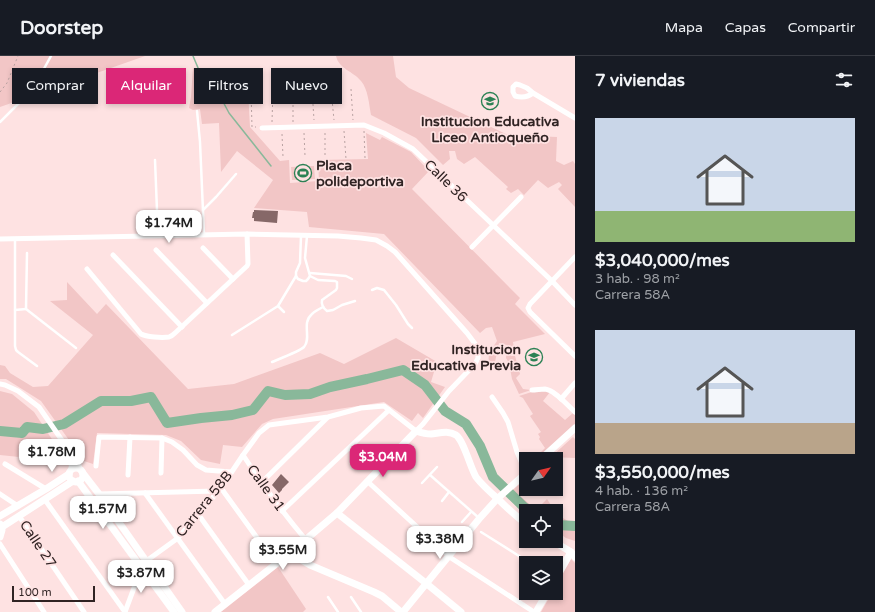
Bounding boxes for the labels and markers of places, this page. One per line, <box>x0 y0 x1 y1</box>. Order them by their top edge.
school or university icon: Institucion Educativa Liceo Antioqueño <box>480 91 500 111</box>
place label: Institucion Educativa Liceo Antioqueño <box>421 113 559 146</box>
place label: Placa polideportiva <box>316 157 404 190</box>
sports icon: Placa polideportiva <box>293 163 313 183</box>
pin: $1.74M <box>136 210 202 244</box>
place label: Institucion Educativa Previa <box>411 341 521 374</box>
school or university icon: Institucion Educativa Previa <box>524 347 544 367</box>
pin: $1.78M <box>19 439 85 473</box>
pin: $3.04M <box>350 444 416 478</box>
pin: $1.57M <box>70 496 136 530</box>
pin: $3.38M <box>407 526 473 560</box>
pin: $3.55M <box>250 537 316 571</box>
pin: $3.87M <box>108 560 174 594</box>

